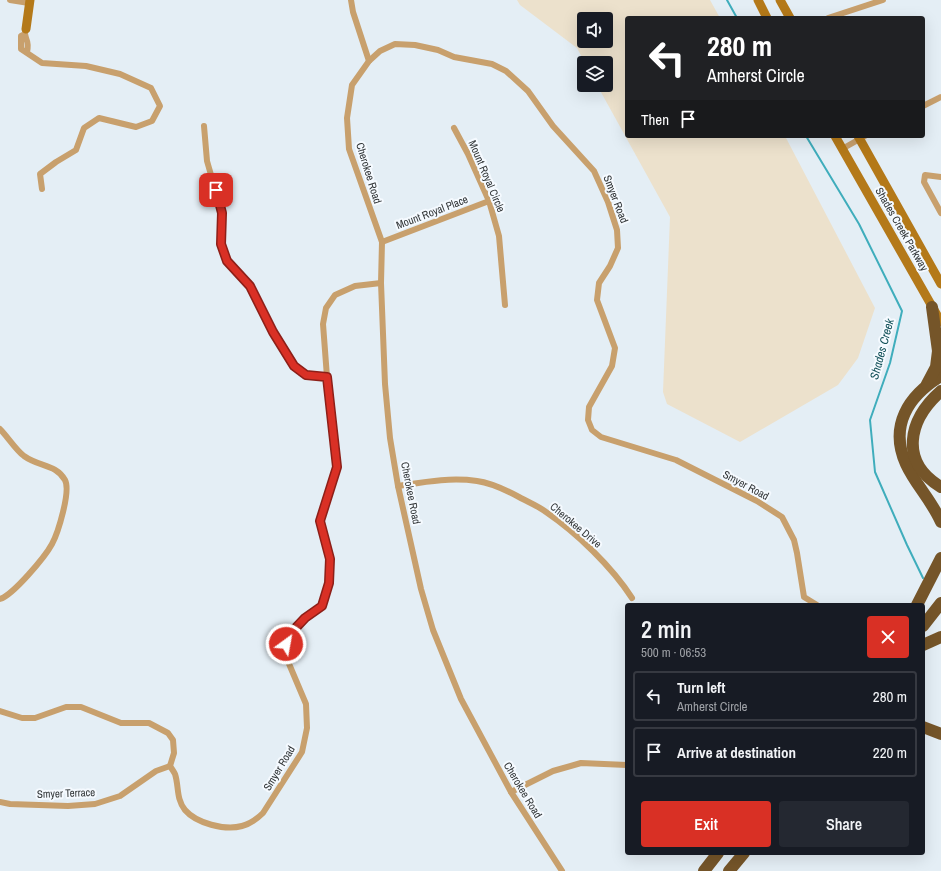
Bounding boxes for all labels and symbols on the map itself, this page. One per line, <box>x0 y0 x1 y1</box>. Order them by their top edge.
street label: Mount Royal Circle <box>466 138 508 214</box>
street label: Cherokee Road <box>353 141 385 205</box>
pin <box>199 173 233 207</box>
street label: Smyer Road <box>600 173 632 225</box>
street label: Shades Creek Parkway <box>872 185 932 274</box>
street label: Mount Royal Place <box>394 192 470 232</box>
water label: Shades Creek <box>866 316 898 381</box>
street label: Cherokee Road <box>398 461 424 525</box>
street label: Smyer Road <box>721 467 771 503</box>
street label: Cherokee Drive <box>547 499 605 551</box>
position arrow <box>265 623 307 665</box>
street label: Smyer Road <box>260 743 298 793</box>
street label: Cherokee Road <box>501 759 545 821</box>
street label: Smyer Terrace <box>37 785 95 801</box>

